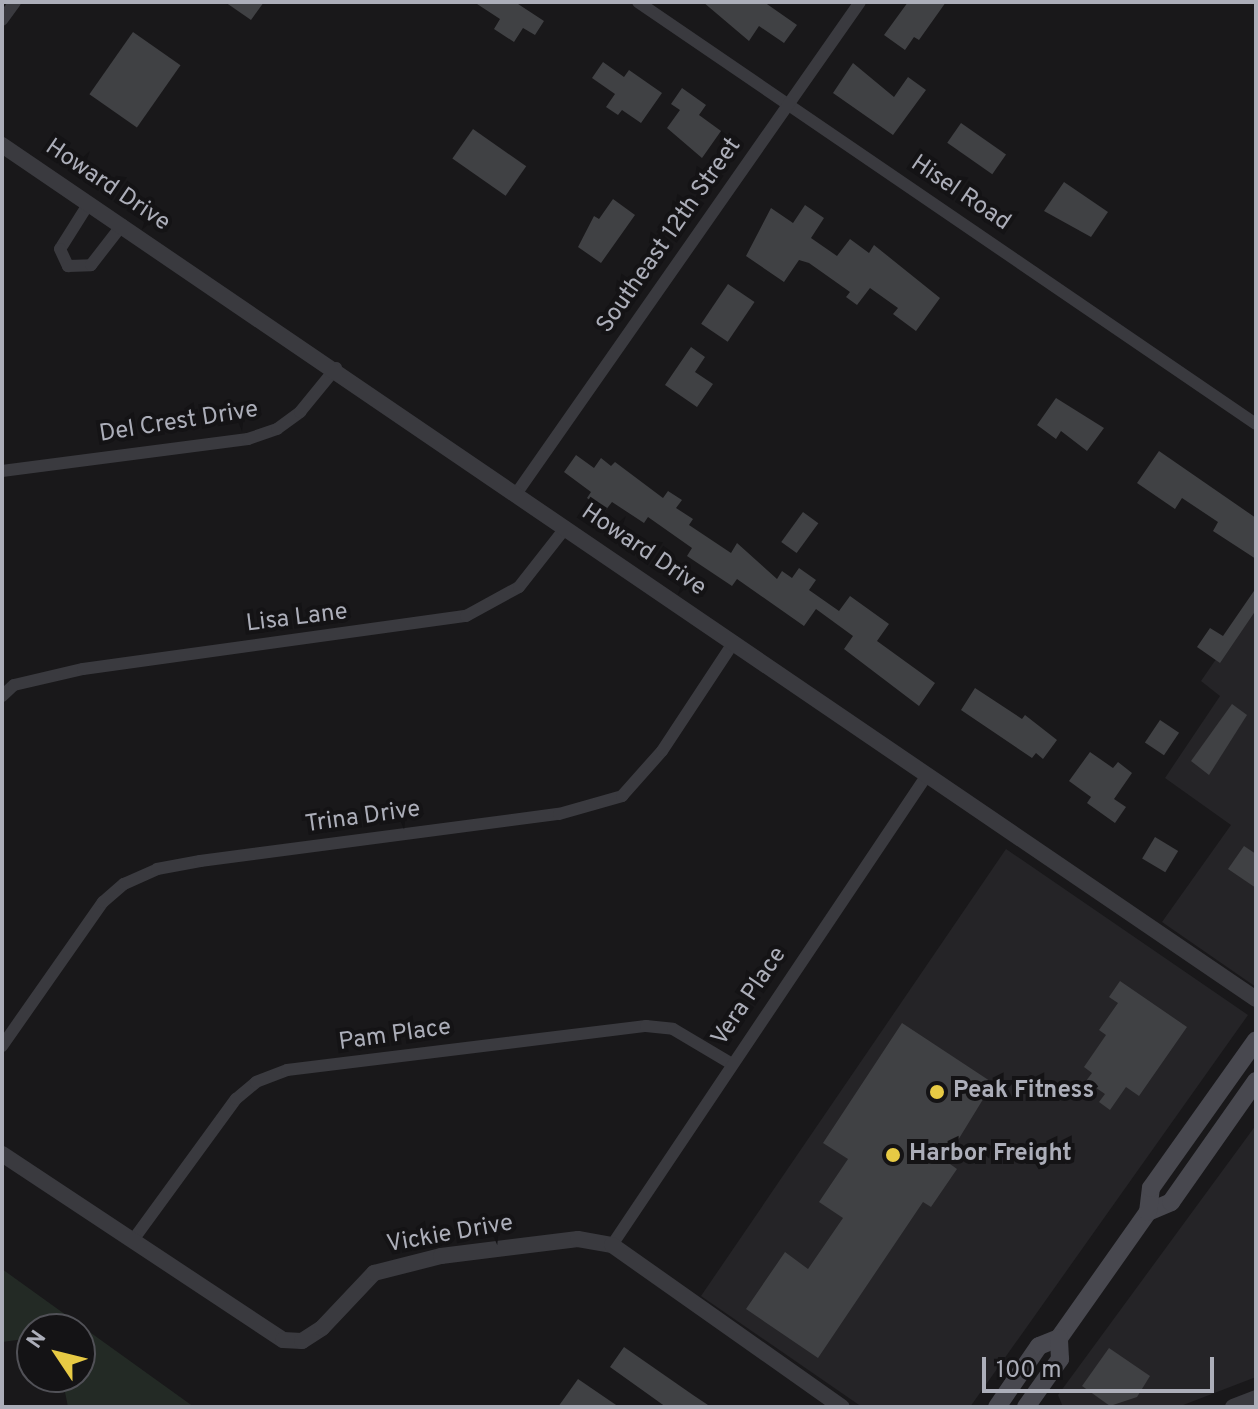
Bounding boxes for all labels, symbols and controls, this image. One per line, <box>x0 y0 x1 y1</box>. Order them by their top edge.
street label: Southeast 12th Street <box>592 133 748 339</box>
street label: Howard Drive <box>39 134 175 238</box>
street label: Hisel Road <box>905 150 1015 238</box>
street label: Del Crest Drive <box>97 396 261 450</box>
street label: Howard Drive <box>575 499 711 603</box>
street label: Lisa Lane <box>245 598 349 640</box>
street label: Trina Drive <box>304 796 422 840</box>
street label: Vera Place <box>706 942 794 1052</box>
street label: Pam Place <box>337 1014 453 1058</box>
place label: Peak Fitness <box>953 1078 1094 1106</box>
marker: Peak Fitness <box>928 1083 946 1101</box>
place label: Harbor Freight <box>909 1141 1072 1169</box>
marker: Harbor Freight <box>884 1146 902 1164</box>
street label: Vickie Drive <box>384 1210 516 1260</box>
north arrow <box>16 1313 96 1393</box>
text: N <box>22 1326 53 1354</box>
scale bar <box>986 1341 1218 1391</box>
text: 100 m <box>996 1356 1062 1386</box>

